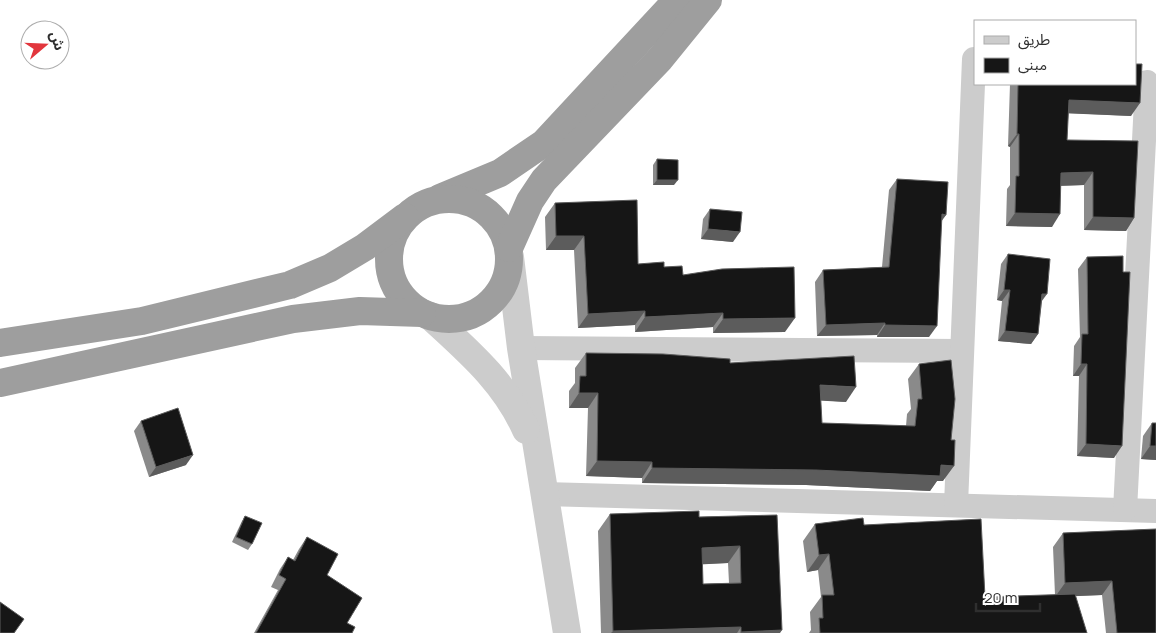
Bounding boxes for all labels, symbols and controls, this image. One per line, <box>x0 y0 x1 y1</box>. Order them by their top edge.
north arrow <box>20 20 70 70</box>
legend <box>974 20 1136 85</box>
text: ش <box>46 28 70 53</box>
text: طريق <box>1018 29 1050 50</box>
text: مبنى <box>1018 54 1047 75</box>
scale bar <box>976 580 1040 612</box>
text: 20 m <box>984 587 1017 608</box>

